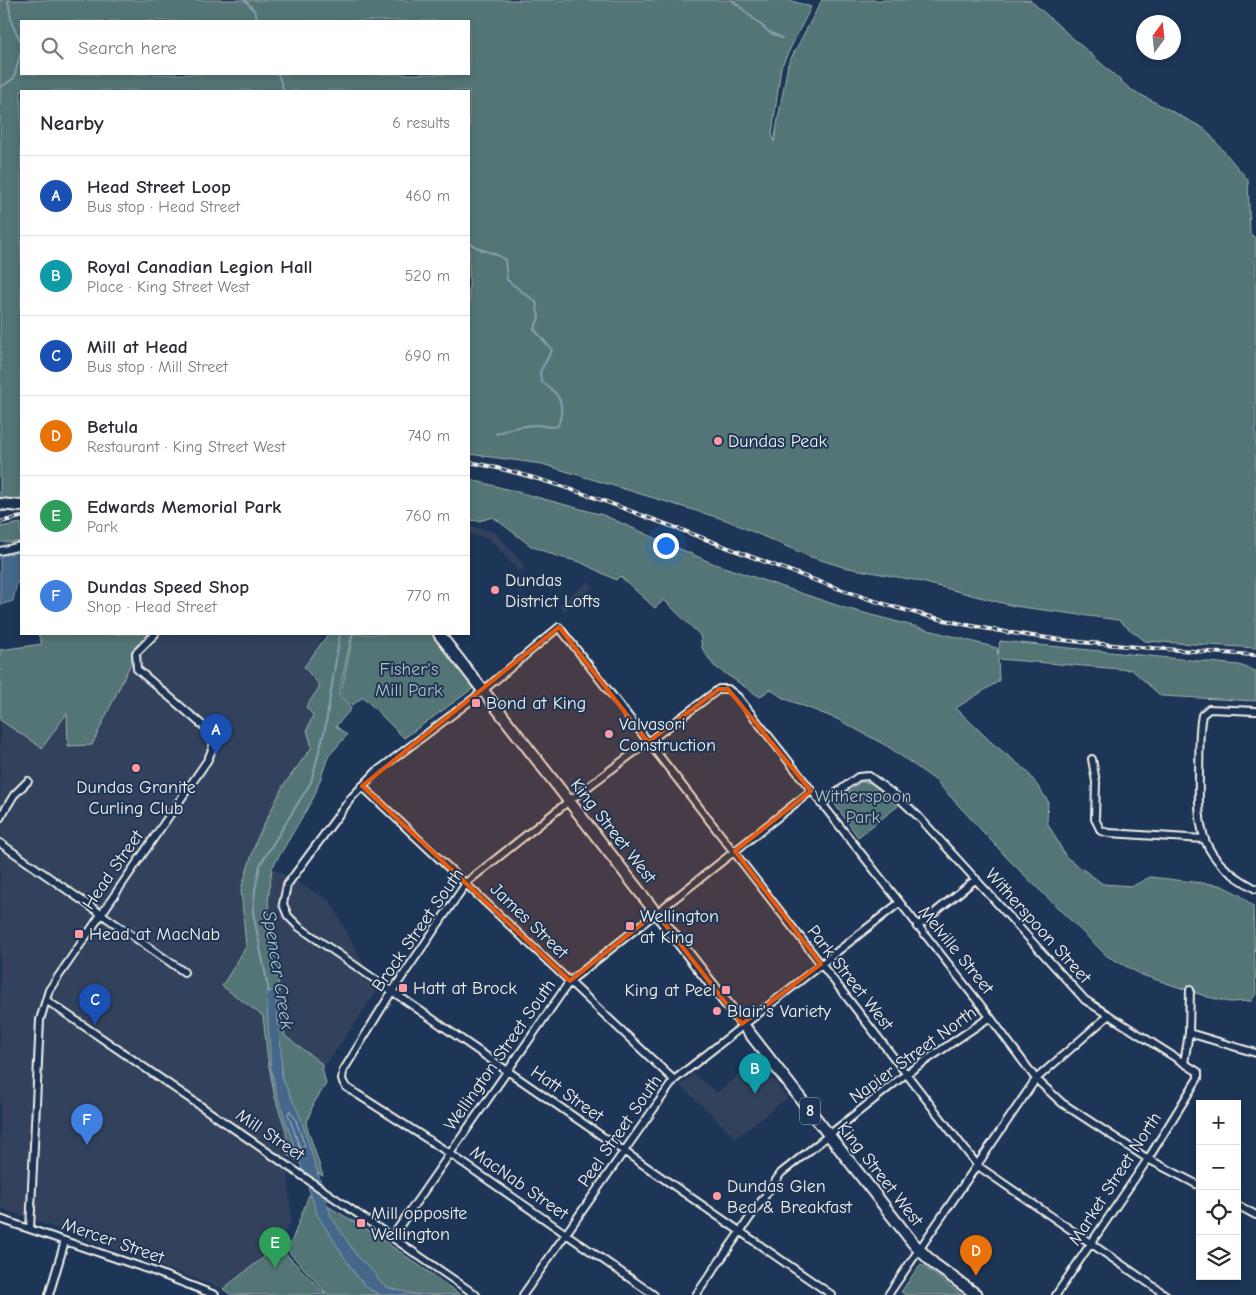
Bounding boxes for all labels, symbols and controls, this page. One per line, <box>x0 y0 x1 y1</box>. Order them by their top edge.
north arrow <box>1136 15 1181 60</box>
search box <box>20 20 470 75</box>
icon: search <box>38 34 66 62</box>
text: Search here <box>78 37 177 59</box>
text: Nearby <box>40 111 104 135</box>
text: 6 results <box>392 114 450 132</box>
text: Head Street Loop <box>87 176 231 198</box>
text: A <box>52 187 60 205</box>
text: 460 m <box>405 187 450 205</box>
text: Bus stop · Head Street <box>87 198 240 216</box>
text: Royal Canadian Legion Hall <box>87 256 313 278</box>
text: B <box>51 267 61 285</box>
text: 520 m <box>405 267 450 285</box>
text: Place · King Street West <box>87 278 250 296</box>
text: Mill at Head <box>87 336 188 358</box>
text: C <box>51 347 61 365</box>
text: 690 m <box>405 347 450 365</box>
text: Bus stop · Mill Street <box>87 358 228 376</box>
text: Betula <box>87 416 138 438</box>
text: D <box>51 427 61 445</box>
text: 740 m <box>408 427 450 445</box>
place label: Dundas Peak <box>728 431 827 452</box>
marker: Dundas Peak <box>712 435 724 447</box>
text: Restaurant · King Street West <box>87 438 286 456</box>
text: Edwards Memorial Park <box>87 496 281 518</box>
text: E <box>51 507 61 525</box>
text: 760 m <box>406 507 450 525</box>
text: Park <box>87 518 118 536</box>
your location <box>653 533 679 559</box>
place label: Dundas District Lofts <box>505 570 600 612</box>
text: Dundas Speed Shop <box>87 576 249 598</box>
marker: Dundas District Lofts <box>489 584 501 596</box>
text: F <box>51 587 61 605</box>
text: 770 m <box>407 587 450 605</box>
text: Shop · Head Street <box>87 598 217 616</box>
park label: Fisher's Mill Park <box>375 659 443 701</box>
place label: Bond at King <box>486 693 586 714</box>
marker: Bond at King <box>470 697 482 709</box>
pin: A <box>200 714 232 755</box>
place label: Valvasori Construction <box>619 714 716 756</box>
marker: Valvasori Construction <box>603 728 615 740</box>
marker: Dundas Granite Curling Club <box>130 762 142 774</box>
street label: King Street West <box>566 775 661 888</box>
place label: Dundas Granite Curling Club <box>76 777 196 819</box>
park label: Witherspoon Park <box>815 786 911 828</box>
street label: Head Street <box>78 826 148 914</box>
street label: Brock Street South <box>368 864 468 996</box>
street label: Witherspoon Street <box>981 864 1096 989</box>
street label: James Street <box>486 879 573 964</box>
street label: Melville Street <box>914 902 999 999</box>
place label: Wellington at King <box>640 906 719 948</box>
water label: Spencer Creek <box>258 909 298 1032</box>
marker: Wellington at King <box>624 920 636 932</box>
street label: Park Street West <box>802 921 898 1035</box>
place label: Head at MacNab <box>89 924 220 945</box>
marker: Head at MacNab <box>73 928 85 940</box>
street label: Wellington Street South <box>440 975 560 1135</box>
place label: Hatt at Brock <box>413 978 517 999</box>
place label: King at Peel <box>625 980 716 1001</box>
marker: Hatt at Brock <box>397 982 409 994</box>
pin: C <box>79 984 111 1025</box>
marker: King at Peel <box>720 984 732 996</box>
place label: Blair's Variety <box>727 1001 832 1022</box>
street label: Napier Street North <box>846 1002 980 1108</box>
marker: Blair's Variety <box>711 1005 723 1017</box>
pin: B <box>739 1053 771 1094</box>
street label: Hatt Street <box>527 1061 608 1127</box>
street label: Peel Street South <box>574 1071 666 1191</box>
road number: 8 <box>800 1098 820 1124</box>
map controls <box>1196 1100 1241 1280</box>
button: + <box>1196 1100 1241 1145</box>
pin: F <box>71 1104 103 1145</box>
street label: Mill Street <box>232 1104 309 1166</box>
street label: Market Street North <box>1064 1109 1166 1249</box>
street label: King Street West <box>833 1118 928 1231</box>
street label: MacNab Street <box>466 1141 573 1225</box>
button: − <box>1196 1145 1241 1190</box>
place label: Dundas Glen Bed & Breakfast <box>727 1176 853 1218</box>
marker: Dundas Glen Bed & Breakfast <box>711 1190 723 1202</box>
button: locate <box>1196 1190 1241 1235</box>
place label: Mill opposite Wellington <box>371 1203 467 1245</box>
street label: Mercer Street <box>59 1214 168 1269</box>
marker: Mill opposite Wellington <box>355 1217 367 1229</box>
pin: E <box>259 1227 291 1268</box>
pin: D <box>960 1235 992 1276</box>
button: layers <box>1196 1235 1241 1280</box>

